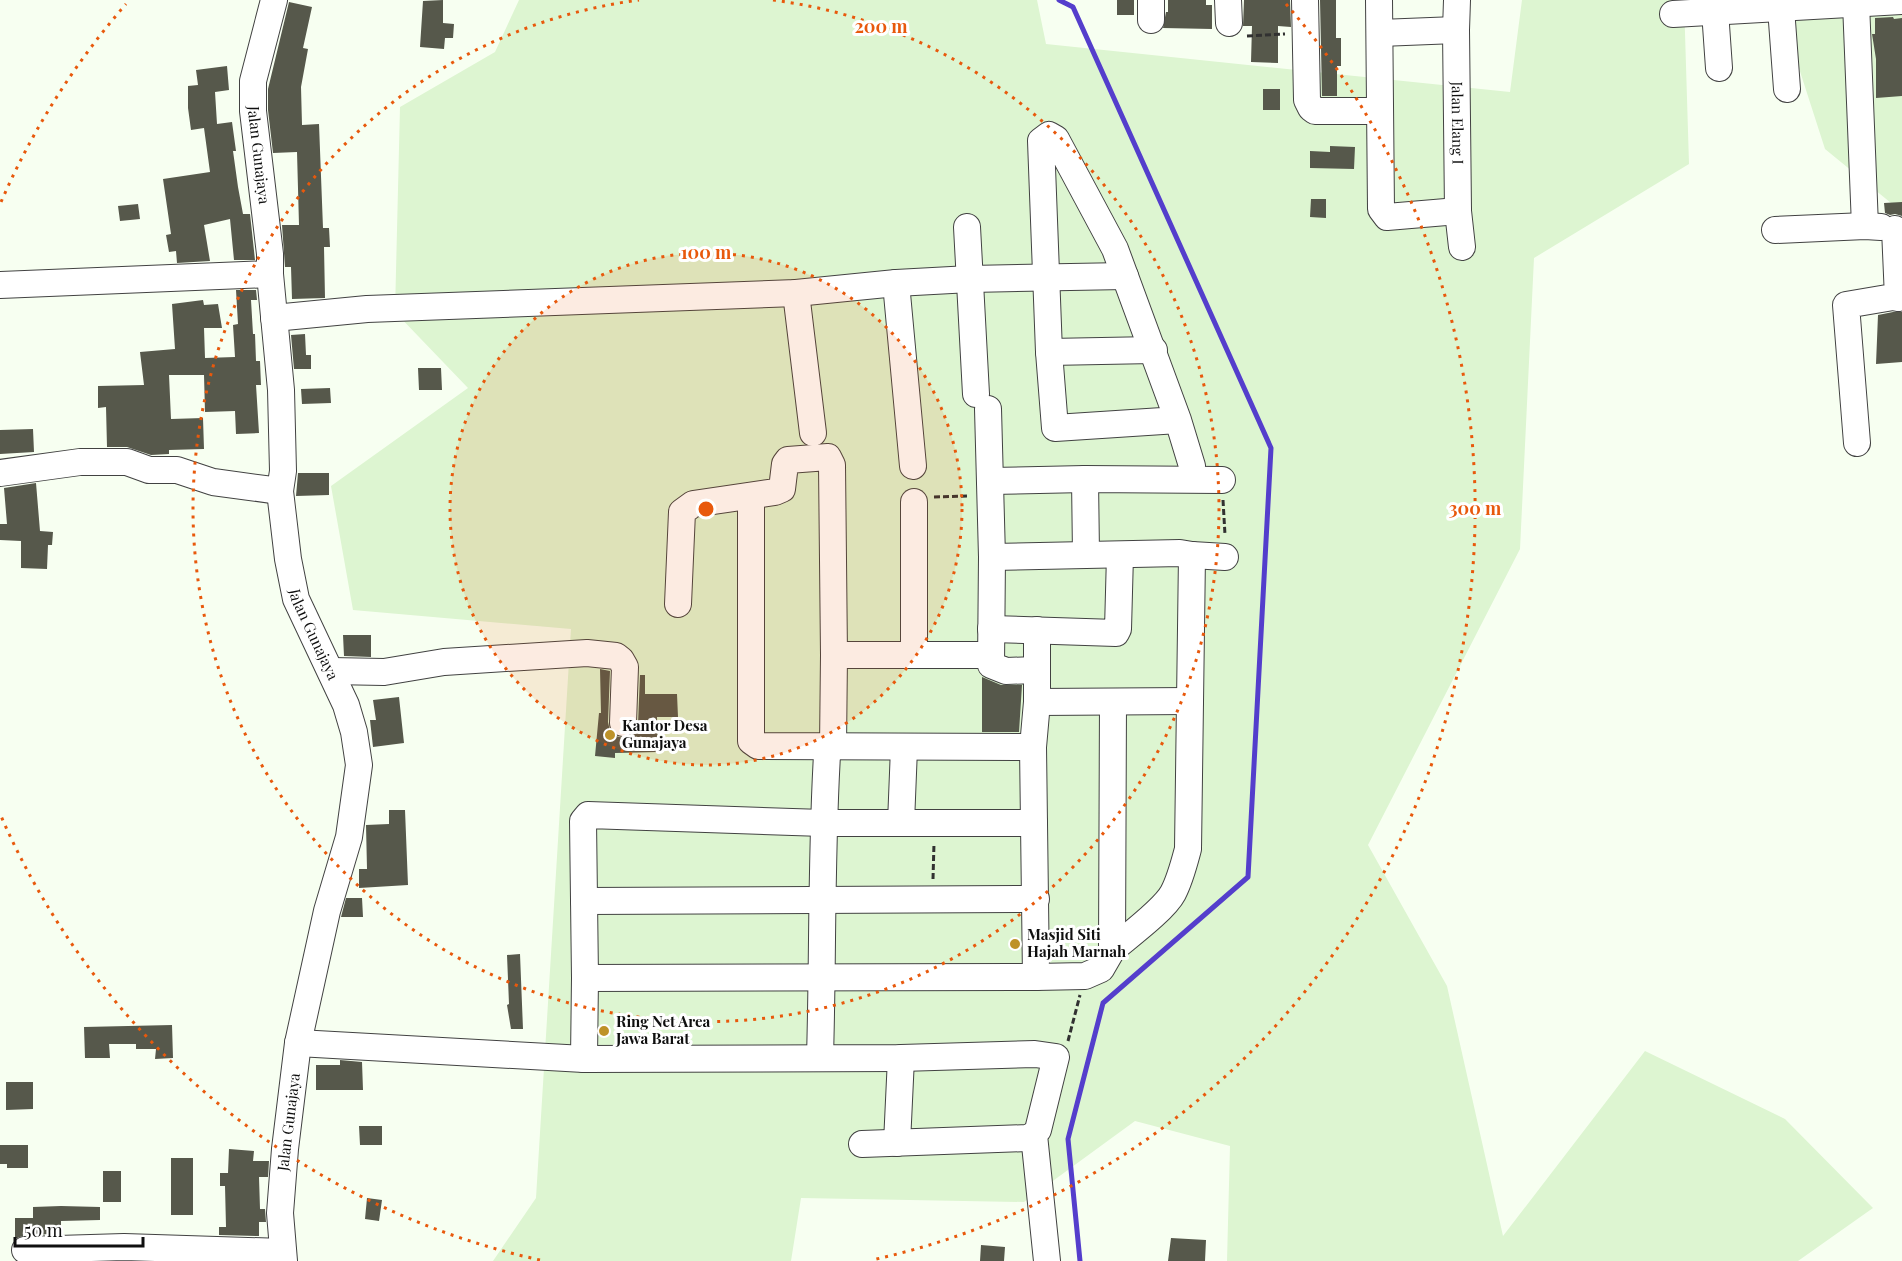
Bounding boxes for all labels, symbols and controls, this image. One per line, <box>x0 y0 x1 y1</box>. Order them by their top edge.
text: 200 m <box>854 14 908 38</box>
street label: Jalan Elang I <box>1448 80 1468 165</box>
street label: Jalan Gunajaya <box>244 105 275 206</box>
text: 100 m <box>681 240 732 264</box>
text: 300 m <box>1449 496 1502 520</box>
centre of rings <box>696 499 716 519</box>
street label: Jalan Gunajaya <box>285 586 344 683</box>
place label: Kantor Desa Gunajaya <box>622 715 708 752</box>
marker: Kantor Desa Gunajaya <box>603 728 617 742</box>
place label: Masjid Siti Hajah Marnah <box>1027 924 1126 961</box>
marker: Masjid Siti Hajah Marnah <box>1008 937 1022 951</box>
place label: Ring Net Area Jawa Barat <box>615 1011 711 1048</box>
marker: Ring Net Area Jawa Barat <box>597 1024 611 1038</box>
street label: Jalan Gunajaya <box>272 1071 304 1173</box>
scale bar <box>15 1210 142 1248</box>
text: 50 m <box>24 1218 63 1242</box>

